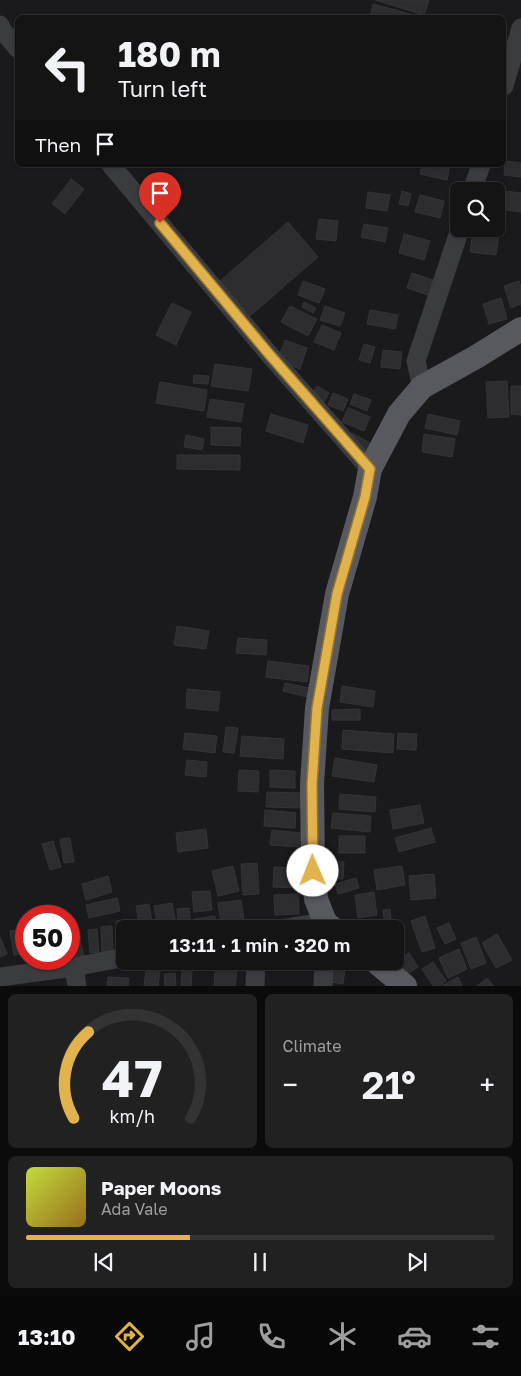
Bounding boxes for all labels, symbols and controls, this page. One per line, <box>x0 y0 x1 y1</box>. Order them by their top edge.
text: 180 m <box>118 33 221 75</box>
icon: left <box>35 35 100 100</box>
text: Turn left <box>118 75 207 102</box>
icon: arrive <box>91 130 119 158</box>
text: Then <box>35 133 81 156</box>
pin <box>139 172 181 223</box>
icon: arrive <box>146 179 174 207</box>
map controls <box>450 182 505 237</box>
button: search <box>450 182 505 237</box>
position arrow <box>286 844 338 896</box>
speed limit sign: 50 <box>15 905 80 970</box>
text: 13:11 · 1 min · 320 m <box>170 933 350 956</box>
text: Climate <box>283 1036 342 1056</box>
text: 47 <box>102 1046 163 1108</box>
text: 21° <box>362 1062 416 1107</box>
text: − <box>283 1068 298 1101</box>
text: + <box>480 1068 495 1101</box>
text: km/h <box>110 1105 155 1127</box>
text: Paper Moons <box>101 1176 221 1199</box>
text: Ada Vale <box>101 1199 167 1219</box>
icon: previous <box>90 1248 118 1276</box>
icon: pause <box>246 1248 274 1276</box>
icon: next <box>403 1248 431 1276</box>
icon: directions <box>112 1319 147 1354</box>
icon: music <box>183 1319 218 1354</box>
icon: phone <box>254 1319 289 1354</box>
icon: climate <box>325 1319 360 1354</box>
icon: car <box>397 1319 432 1354</box>
icon: filters <box>468 1319 503 1354</box>
text: 13:10 <box>18 1323 76 1350</box>

